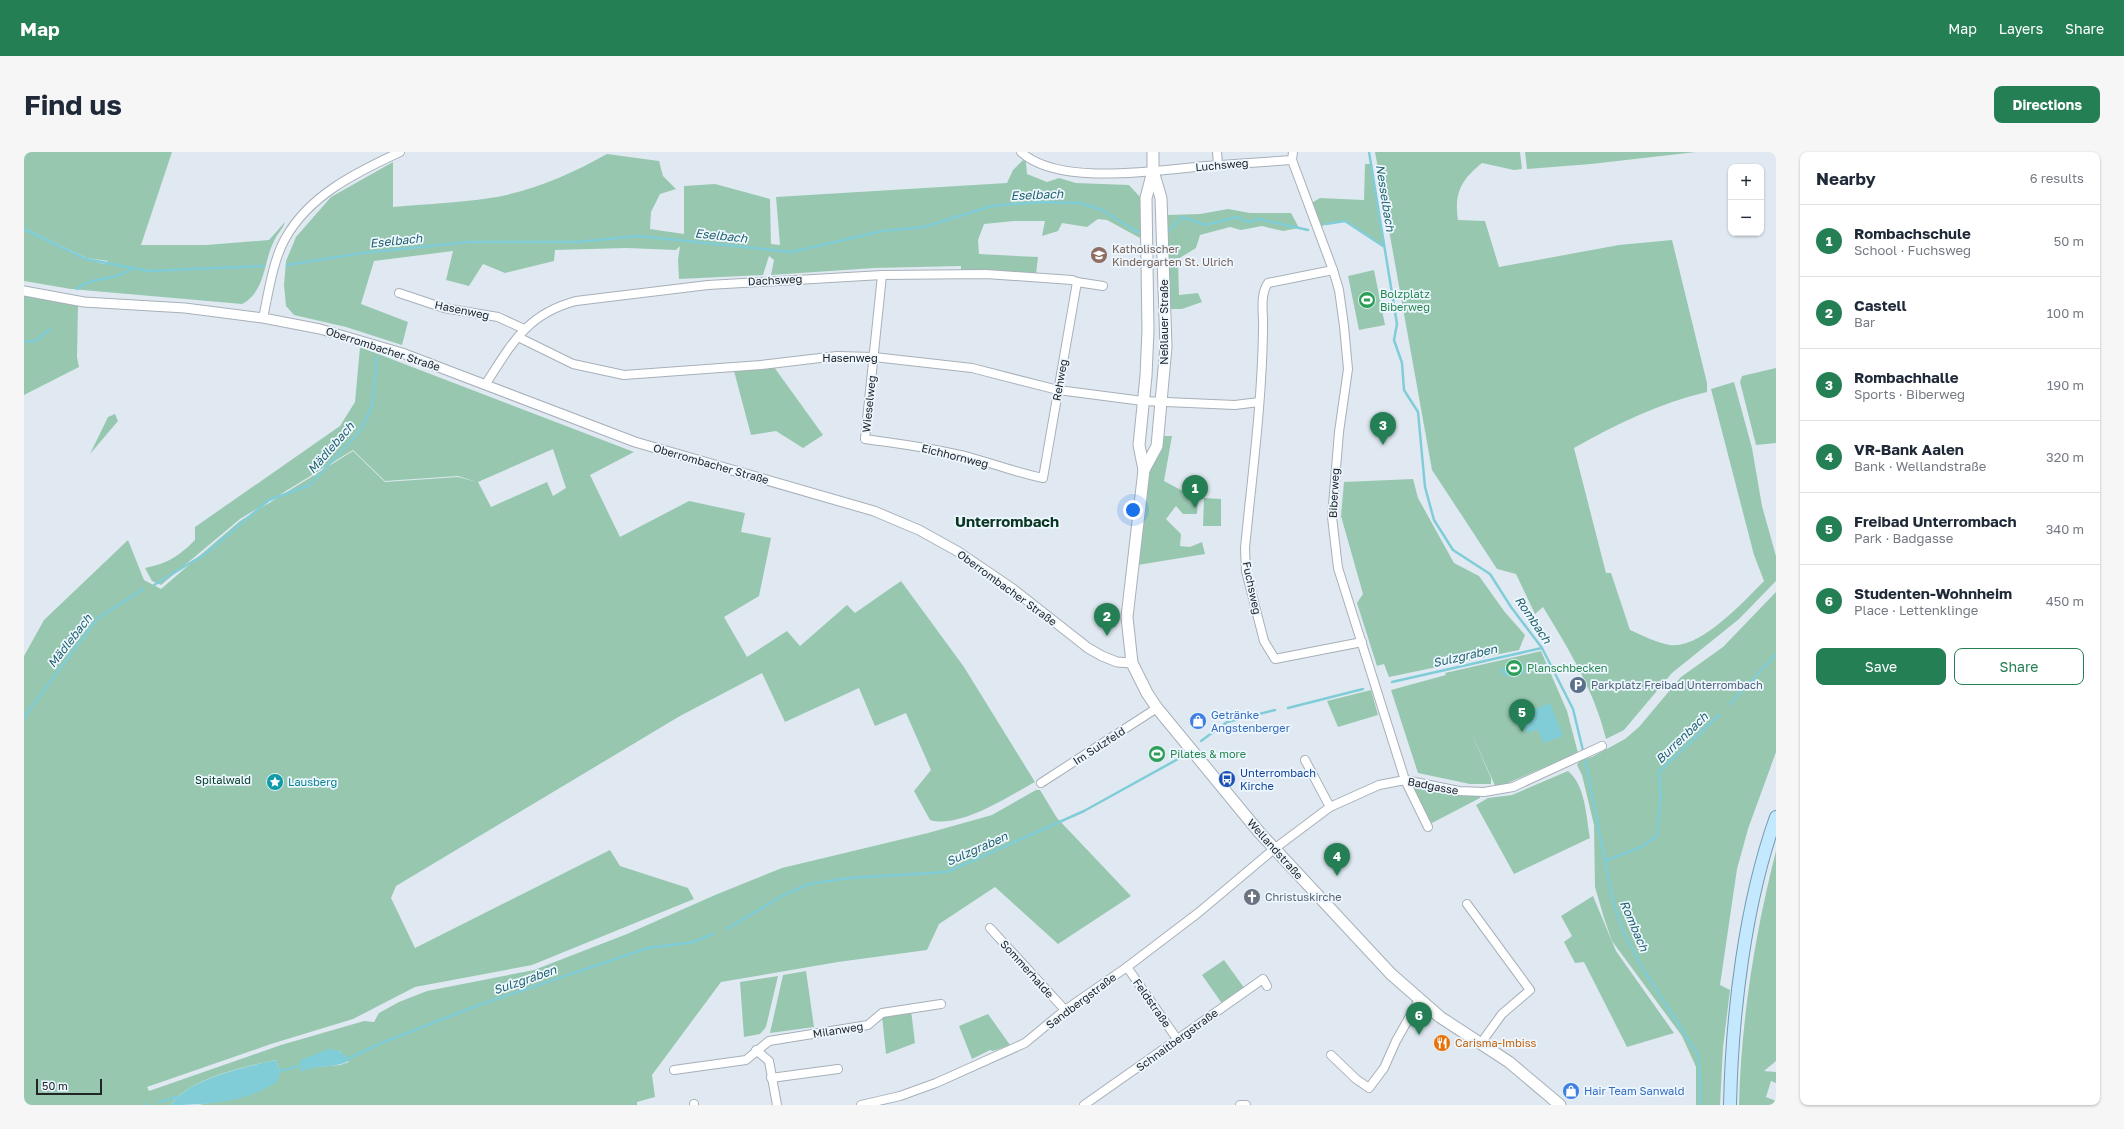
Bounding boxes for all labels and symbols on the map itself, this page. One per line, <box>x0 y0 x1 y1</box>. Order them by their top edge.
street label: Luchsweg <box>1195 156 1249 173</box>
water label: Nesselbach <box>1373 163 1398 233</box>
water label: Eselbach <box>1010 186 1064 203</box>
water label: Eselbach <box>694 225 749 246</box>
water label: Eselbach <box>369 230 423 251</box>
place label: Katholischer Kindergarten St. Ulrich <box>1112 242 1234 268</box>
school or university icon: Katholischer Kindergarten St. Ulrich <box>1089 245 1109 265</box>
street label: Dachsweg <box>747 272 803 287</box>
street label: Neßlauer Straße <box>1157 279 1170 365</box>
place label: Bolzplatz Biberweg <box>1380 287 1430 313</box>
sports icon: Bolzplatz Biberweg <box>1357 290 1377 310</box>
street label: Hasenweg <box>434 297 491 322</box>
street label: Oberrombacher Straße <box>324 324 442 373</box>
street label: Hasenweg <box>822 351 878 364</box>
street label: Rehweg <box>1049 358 1070 402</box>
street label: Wieselweg <box>859 375 878 433</box>
pin: 3 <box>1370 412 1396 445</box>
water label: Mädlebach <box>304 418 357 476</box>
street label: Oberrombacher Straße <box>652 441 770 486</box>
street label: Eichhornweg <box>920 441 990 470</box>
street label: Biberweg <box>1326 468 1341 518</box>
pin: 1 <box>1182 475 1208 508</box>
your location <box>1123 500 1143 520</box>
district label: Unterrombach <box>955 512 1059 530</box>
street label: Oberrombacher Straße <box>955 547 1060 628</box>
street label: Fuchsweg <box>1241 560 1264 616</box>
water label: Rombach <box>1512 593 1555 647</box>
pin: 2 <box>1094 603 1120 636</box>
water label: Mädlebach <box>44 611 95 670</box>
water label: Sulzgraben <box>1431 641 1499 670</box>
sports icon: Planschbecken <box>1504 658 1524 678</box>
place label: Planschbecken <box>1527 661 1608 674</box>
parking icon: Parkplatz Freibad Unterrombach <box>1568 675 1588 695</box>
place label: Parkplatz Freibad Unterrombach <box>1591 678 1763 691</box>
pin: 5 <box>1509 699 1535 732</box>
place label: Getränke Angstenberger <box>1211 708 1291 734</box>
water label: Burrenbach <box>1652 709 1711 766</box>
shop icon: Getränke Angstenberger <box>1188 711 1208 731</box>
street label: Im Sulzfeld <box>1070 724 1127 767</box>
sports icon: Pilates & more <box>1147 744 1167 764</box>
place label: Pilates & more <box>1170 747 1246 760</box>
place label: Unterrombach Kirche <box>1240 766 1316 792</box>
bus stop icon: Unterrombach Kirche <box>1217 769 1237 789</box>
place icon: Lausberg <box>265 772 285 792</box>
park label: Spitalwald <box>195 773 251 786</box>
street label: Badgasse <box>1407 774 1460 797</box>
place label: Lausberg <box>288 775 337 788</box>
street label: Wellandstraße <box>1245 816 1306 882</box>
water label: Sulzgraben <box>944 828 1010 869</box>
pin: 4 <box>1324 843 1350 876</box>
church icon: Christuskirche <box>1242 887 1262 907</box>
place label: Christuskirche <box>1265 890 1342 903</box>
water label: Rombach <box>1617 898 1652 954</box>
street label: Sommerhalde <box>998 937 1057 1000</box>
water label: Sulzgraben <box>491 962 559 997</box>
street label: Sandbergstraße <box>1043 970 1118 1031</box>
street label: Feldstraße <box>1131 976 1174 1030</box>
pin: 6 <box>1406 1002 1432 1035</box>
street label: Schnaitbergstraße <box>1133 1006 1220 1074</box>
street label: Milanweg <box>812 1019 864 1040</box>
restaurant icon: Carisma-Imbiss <box>1432 1033 1452 1053</box>
place label: Carisma-Imbiss <box>1455 1036 1537 1049</box>
scale bar <box>36 1077 102 1096</box>
shop icon: Hair Team Sanwald <box>1561 1081 1581 1101</box>
place label: Hair Team Sanwald <box>1584 1084 1684 1097</box>

